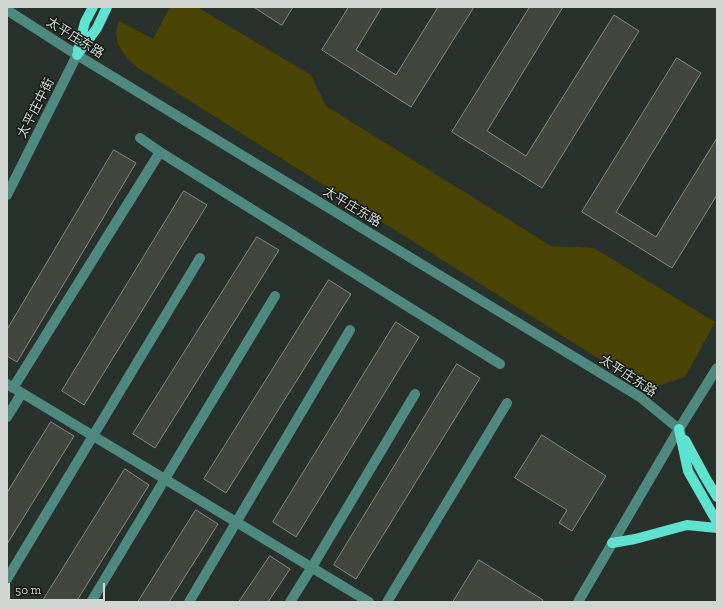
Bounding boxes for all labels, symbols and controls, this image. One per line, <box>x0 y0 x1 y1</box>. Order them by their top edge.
street label: 太平庄东路 <box>43 14 107 62</box>
street label: 太平庄中街 <box>14 76 58 140</box>
street label: 太平庄东路 <box>320 184 384 230</box>
street label: 太平庄东路 <box>596 352 660 400</box>
scale bar <box>10 575 107 601</box>
text: 50 m <box>15 583 41 597</box>

